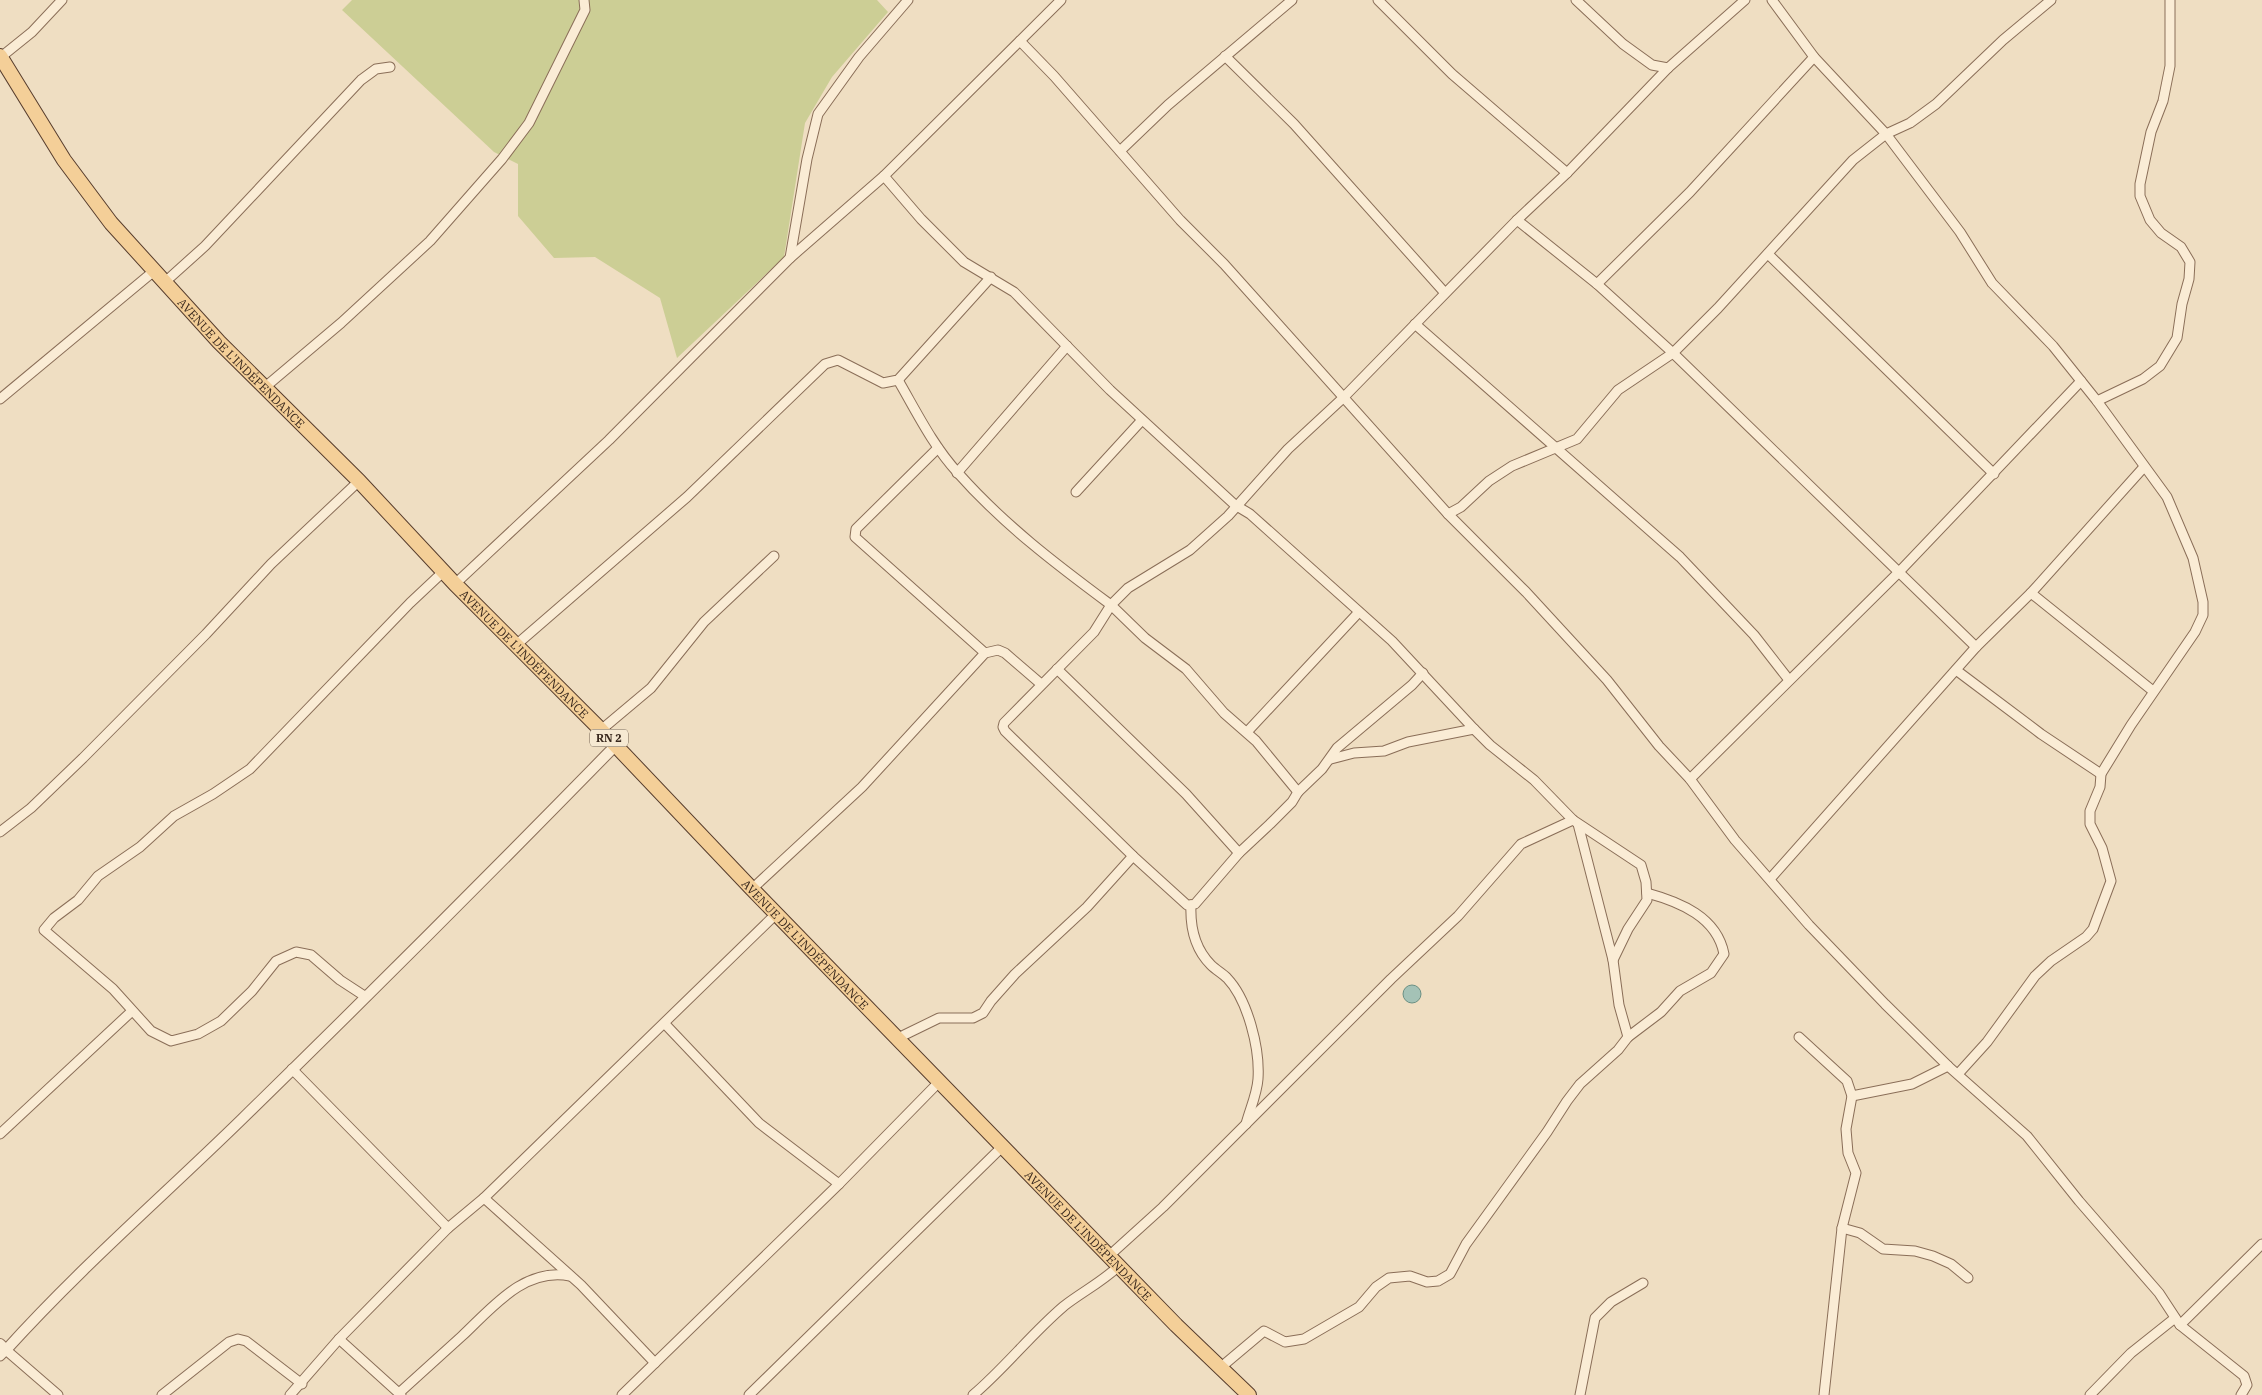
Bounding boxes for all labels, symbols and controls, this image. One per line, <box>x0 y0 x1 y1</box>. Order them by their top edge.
street label: AVENUE DE L'INDÉPENDANCE <box>175 295 308 431</box>
street label: AVENUE DE L'INDÉPENDANCE <box>457 586 592 721</box>
road number: RN 2 <box>590 730 628 746</box>
street label: AVENUE DE L'INDÉPENDANCE <box>739 876 872 1012</box>
street label: AVENUE DE L'INDÉPENDANCE <box>1022 1167 1155 1303</box>

